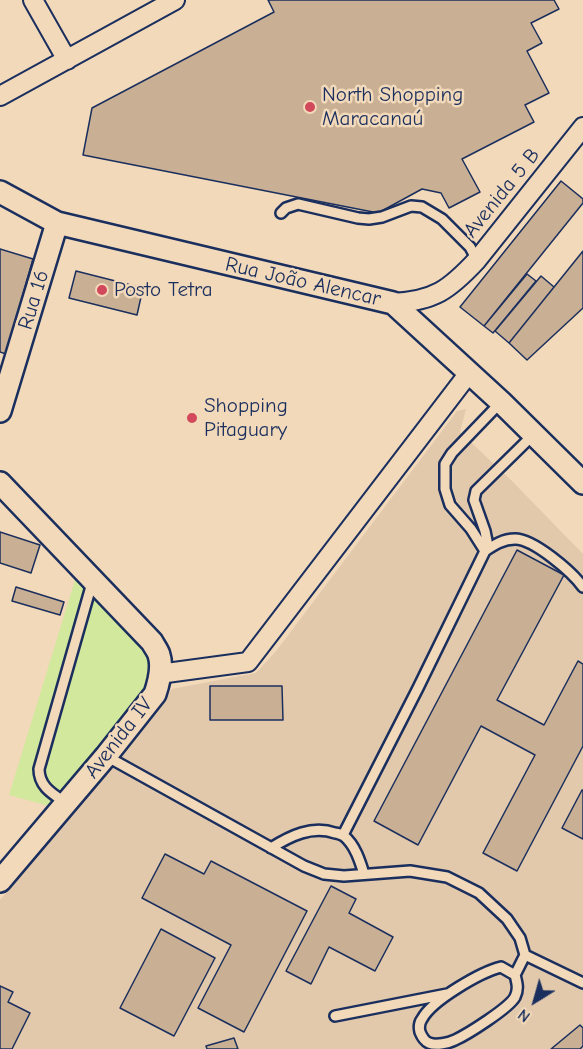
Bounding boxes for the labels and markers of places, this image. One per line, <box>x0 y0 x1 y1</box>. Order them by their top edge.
place label: North Shopping Maracanaú <box>322 82 463 132</box>
marker: North Shopping Maracanaú <box>303 100 317 114</box>
place label: Posto Tetra <box>114 277 213 303</box>
marker: Posto Tetra <box>95 283 109 297</box>
place label: Shopping Pitaguary <box>204 393 288 443</box>
marker: Shopping Pitaguary <box>185 411 199 425</box>

